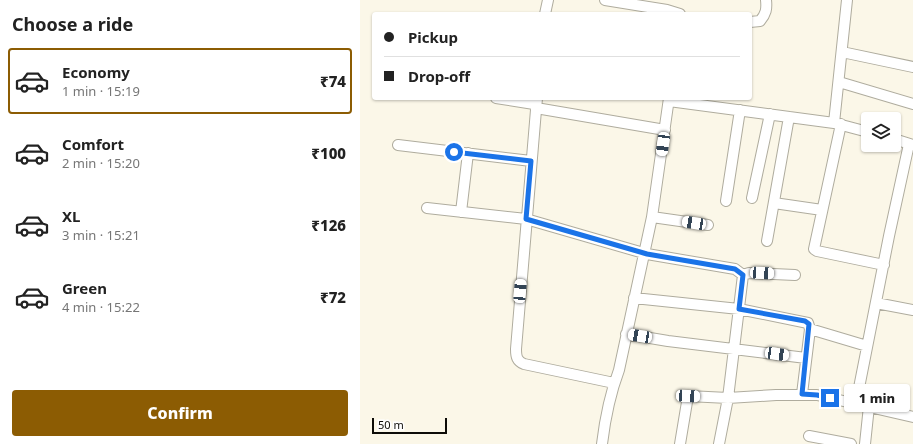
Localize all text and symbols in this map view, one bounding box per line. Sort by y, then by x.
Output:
text: Choose a ride [12,12,133,36]
text: Pickup [408,27,458,47]
text: Economy [62,62,130,82]
icon: car [14,63,50,99]
text: Drop-off [408,66,470,86]
text: ₹74 [320,71,346,91]
text: 1 min · 15:19 [62,82,140,100]
map controls [861,112,901,152]
button: layers [861,112,901,152]
car [655,131,671,157]
text: Comfort [62,134,124,154]
icon: car [14,135,50,171]
text: ₹100 [311,143,346,163]
route start [445,143,463,161]
text: 2 min · 15:20 [62,154,140,172]
text: XL [62,206,80,226]
icon: car [14,207,50,243]
text: ₹126 [311,215,346,235]
car [681,215,707,231]
text: 3 min · 15:21 [62,226,140,244]
car [750,266,774,280]
text: Green [62,278,107,298]
icon: car [14,279,50,315]
car [513,279,527,303]
text: ₹72 [320,287,346,307]
text: 4 min · 15:22 [62,298,140,316]
car [627,328,653,344]
car [764,346,790,362]
callout: 1 min [844,384,910,412]
car [676,389,700,403]
route end [821,389,839,407]
text: 1 min [859,389,895,407]
button: Confirm [12,390,348,436]
scale bar [372,416,447,435]
text: 50 m [378,417,404,432]

